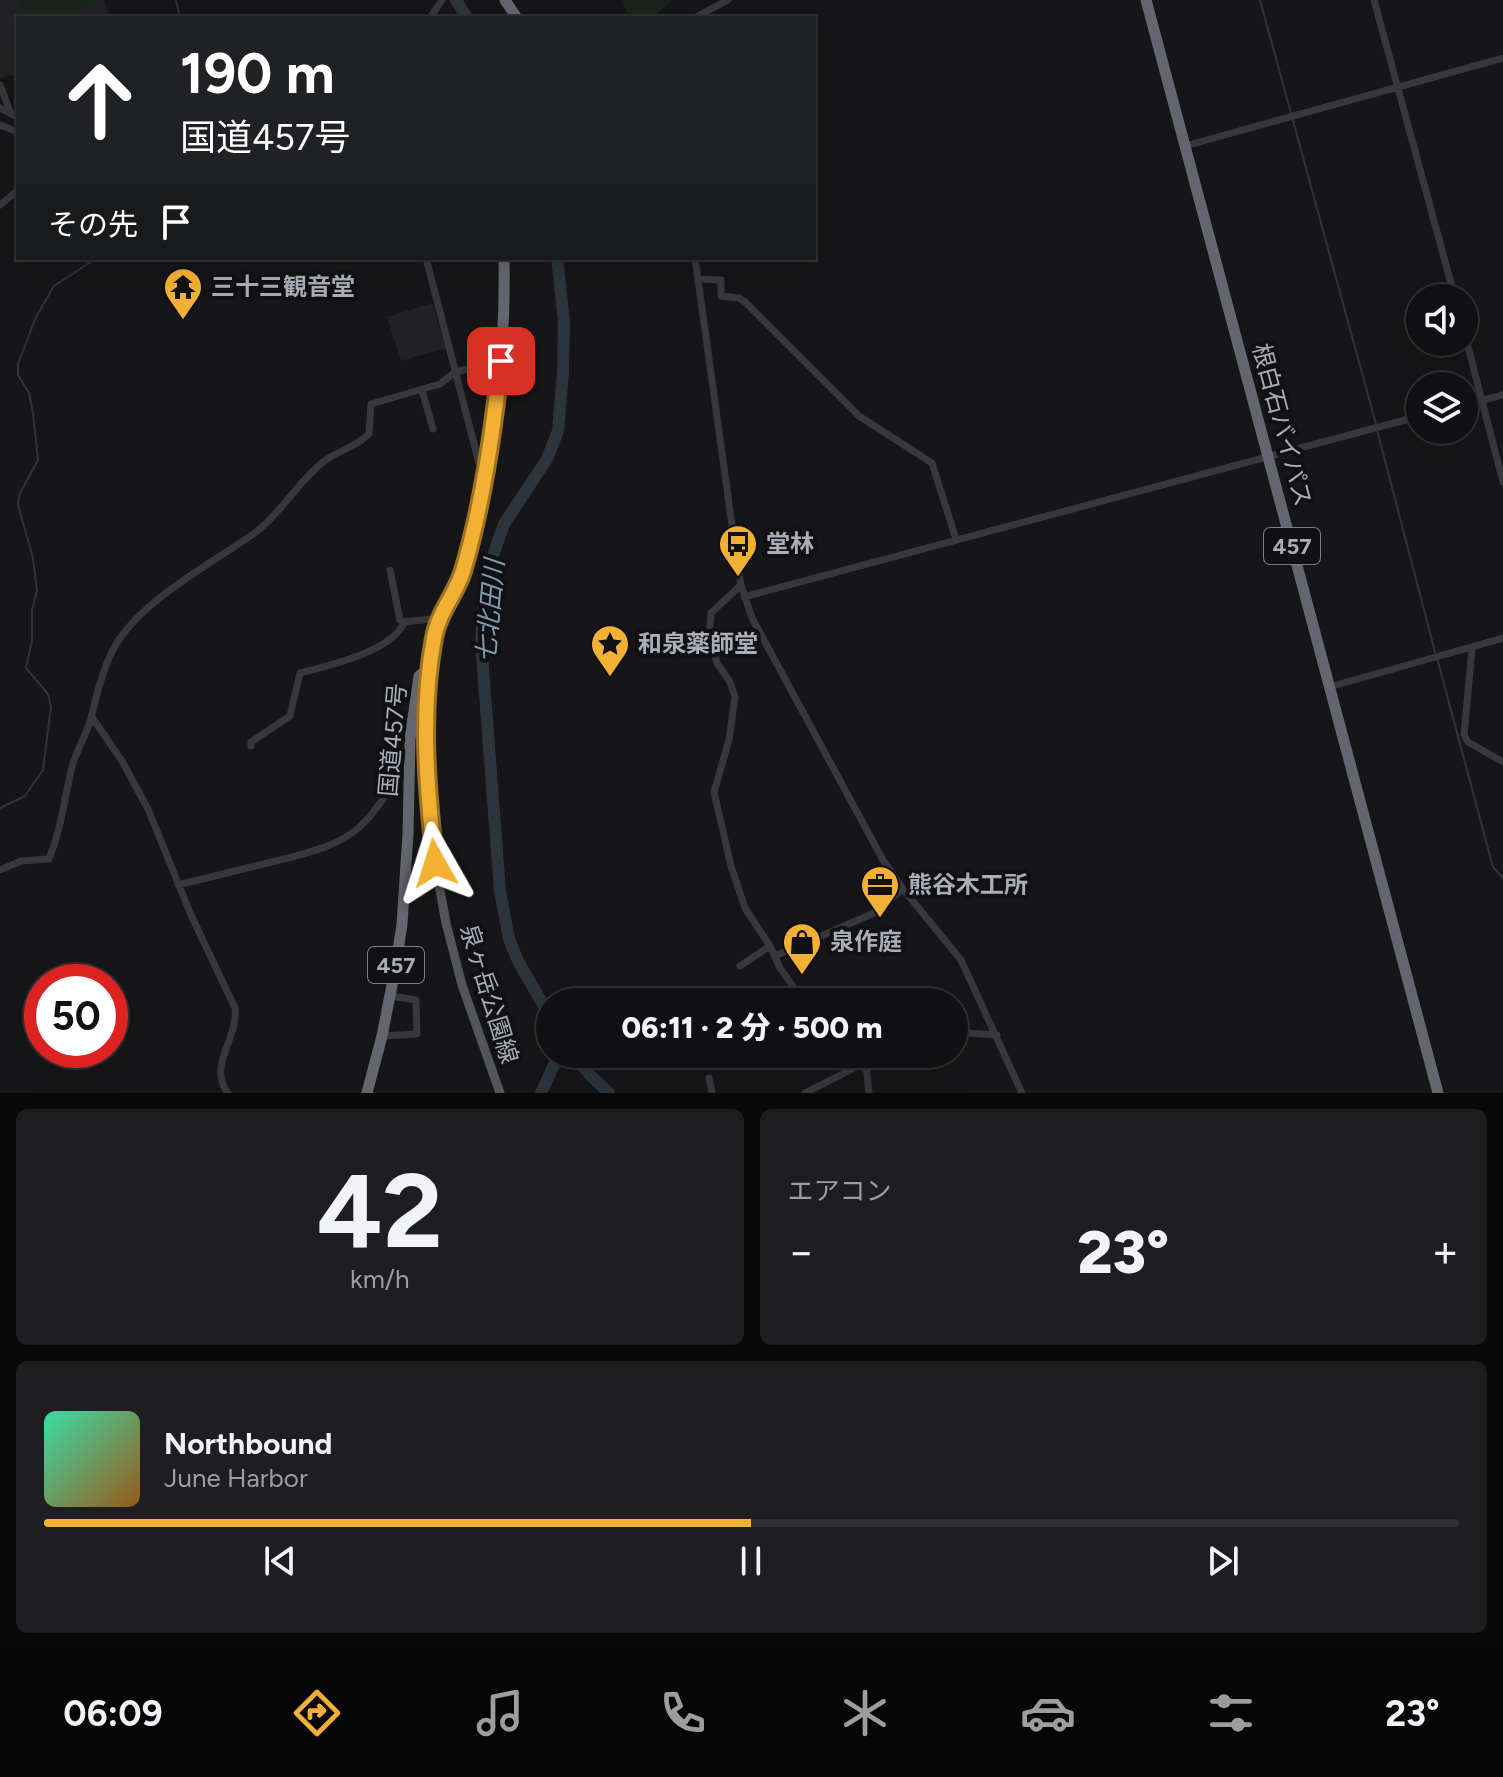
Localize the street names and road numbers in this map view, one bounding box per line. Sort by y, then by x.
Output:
street label: 根白石バイパス [1247,340,1318,510]
road number: 457 [1264,528,1320,564]
street label: 国道457号 [373,682,412,798]
street label: 泉ヶ岳公園線 [455,921,524,1067]
road number: 457 [368,947,424,983]

